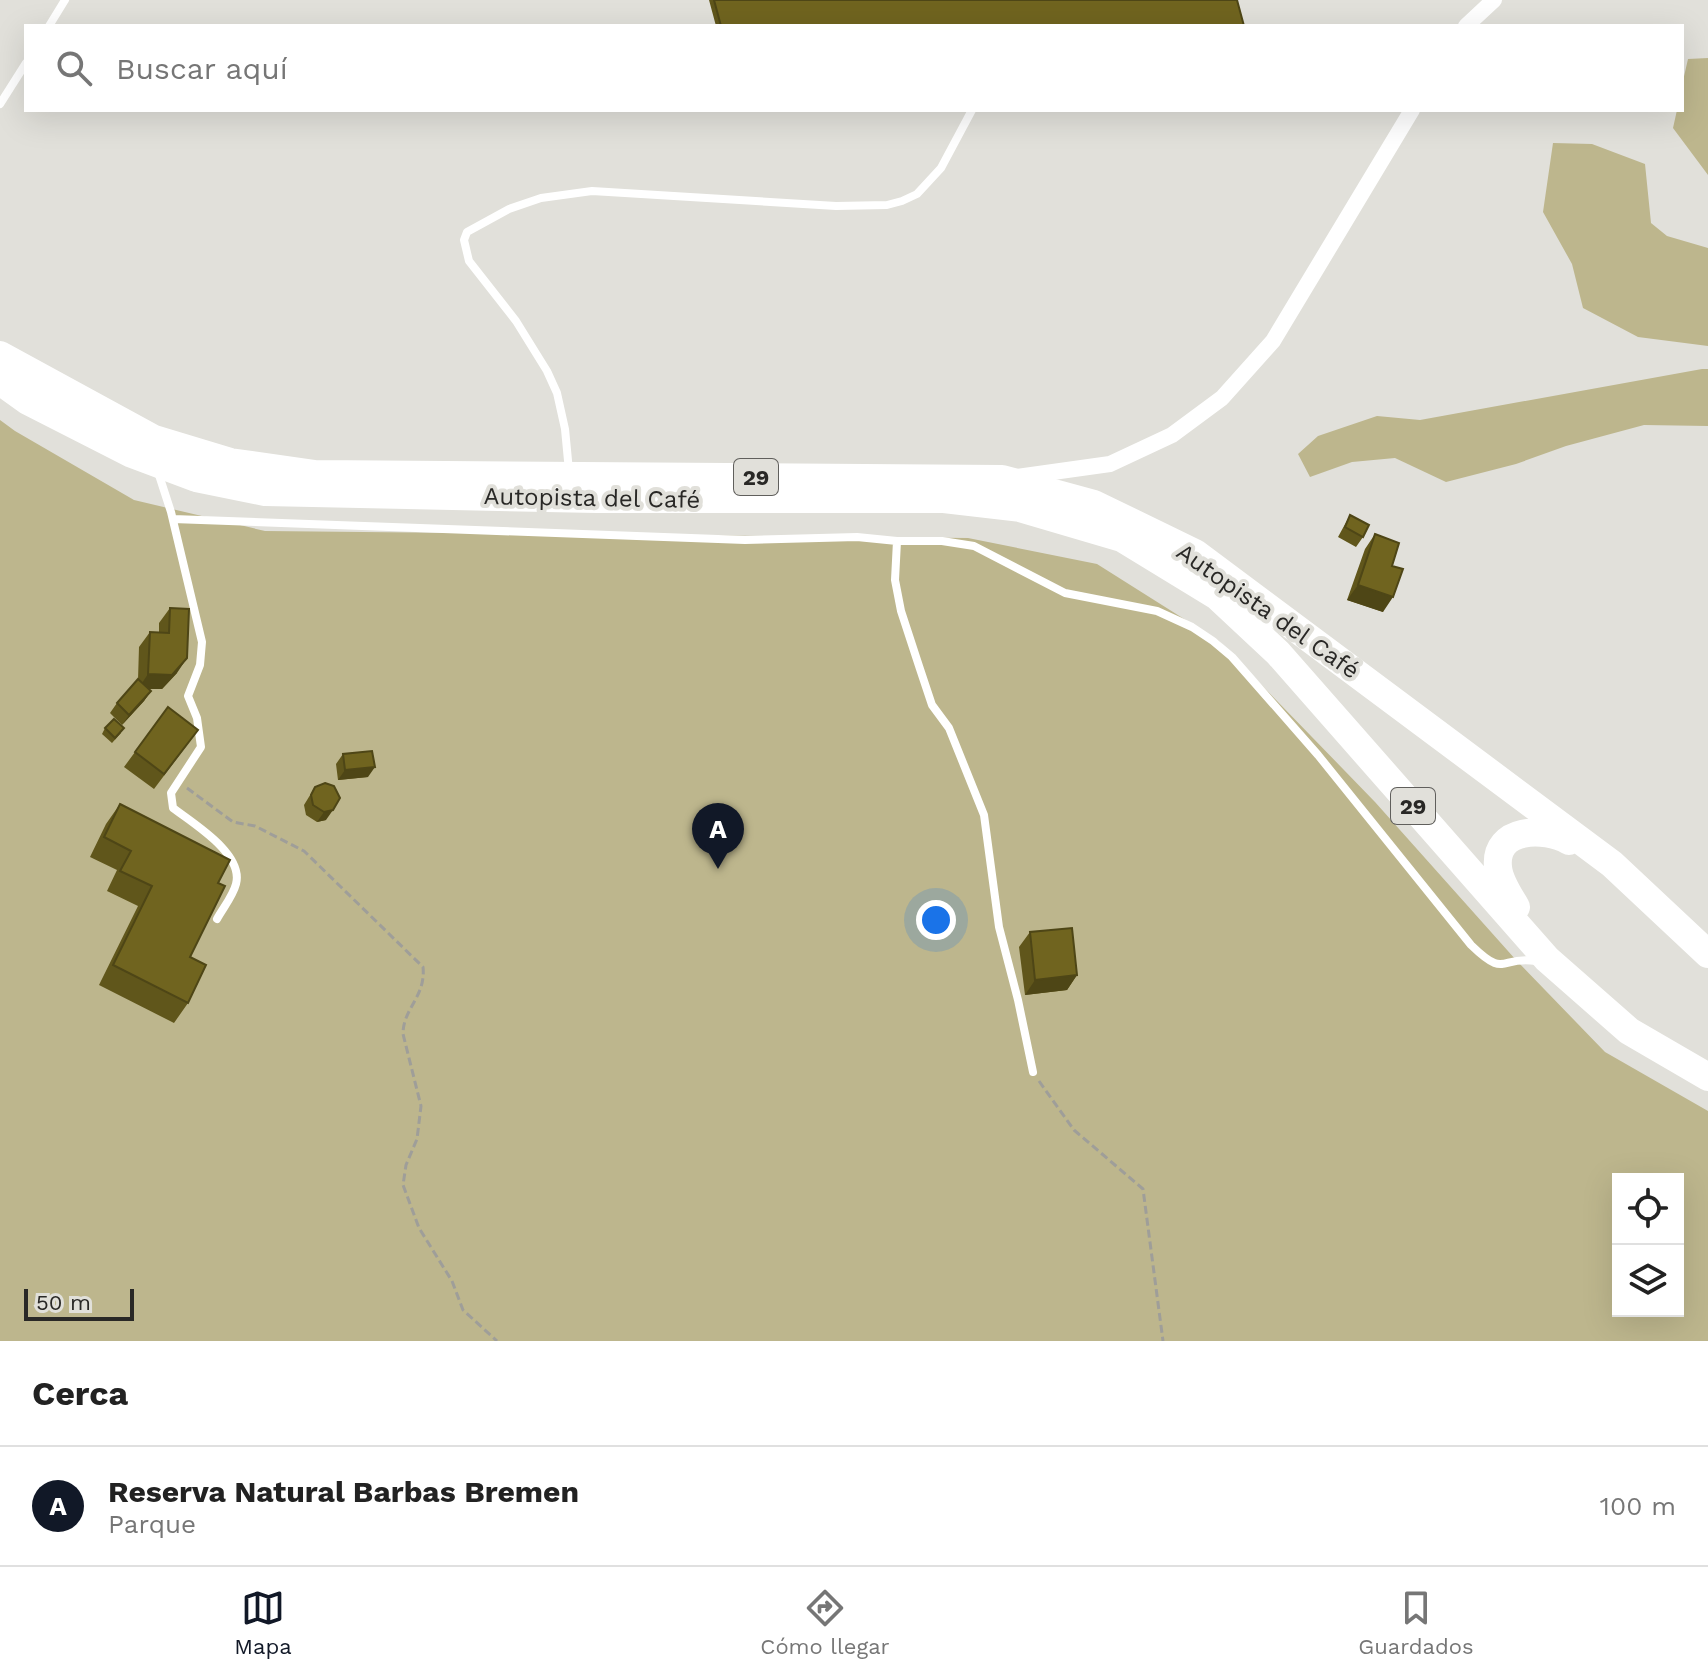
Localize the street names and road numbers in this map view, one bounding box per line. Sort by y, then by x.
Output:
road number: 29 [734,459,778,495]
street label: Autopista del Café [483,482,701,514]
street label: Autopista del Café [1171,537,1365,685]
road number: 29 [1391,788,1435,824]

